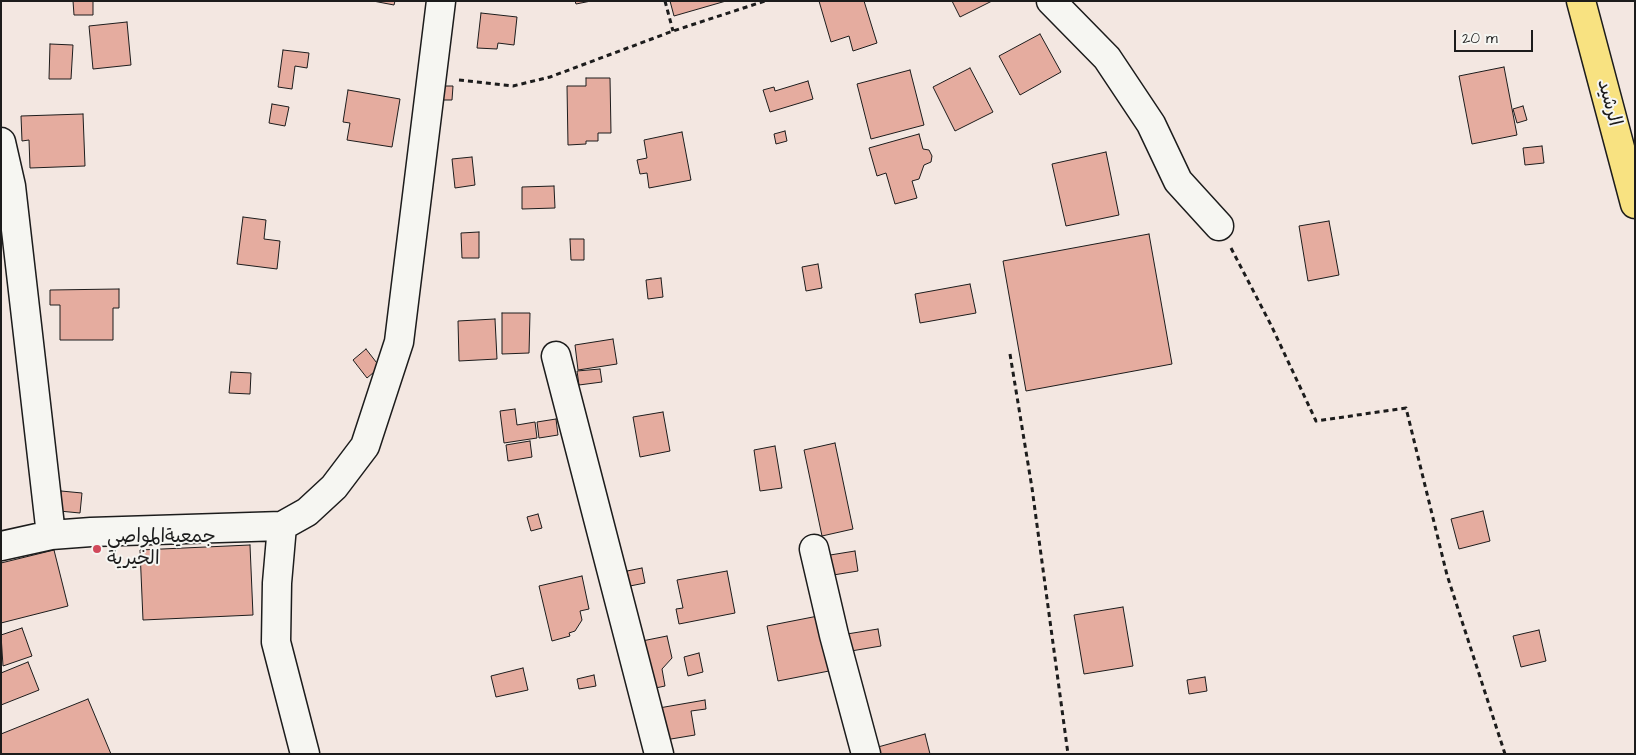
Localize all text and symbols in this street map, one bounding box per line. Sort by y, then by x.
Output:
scale bar [1456,20,1535,52]
text: 20 m [1462,28,1498,49]
street label: الرشيد [1591,77,1625,129]
place label: جمعيةالمواصي الخيرية [107,527,216,571]
marker: جمعيةالمواصي الخيرية [91,543,103,555]

